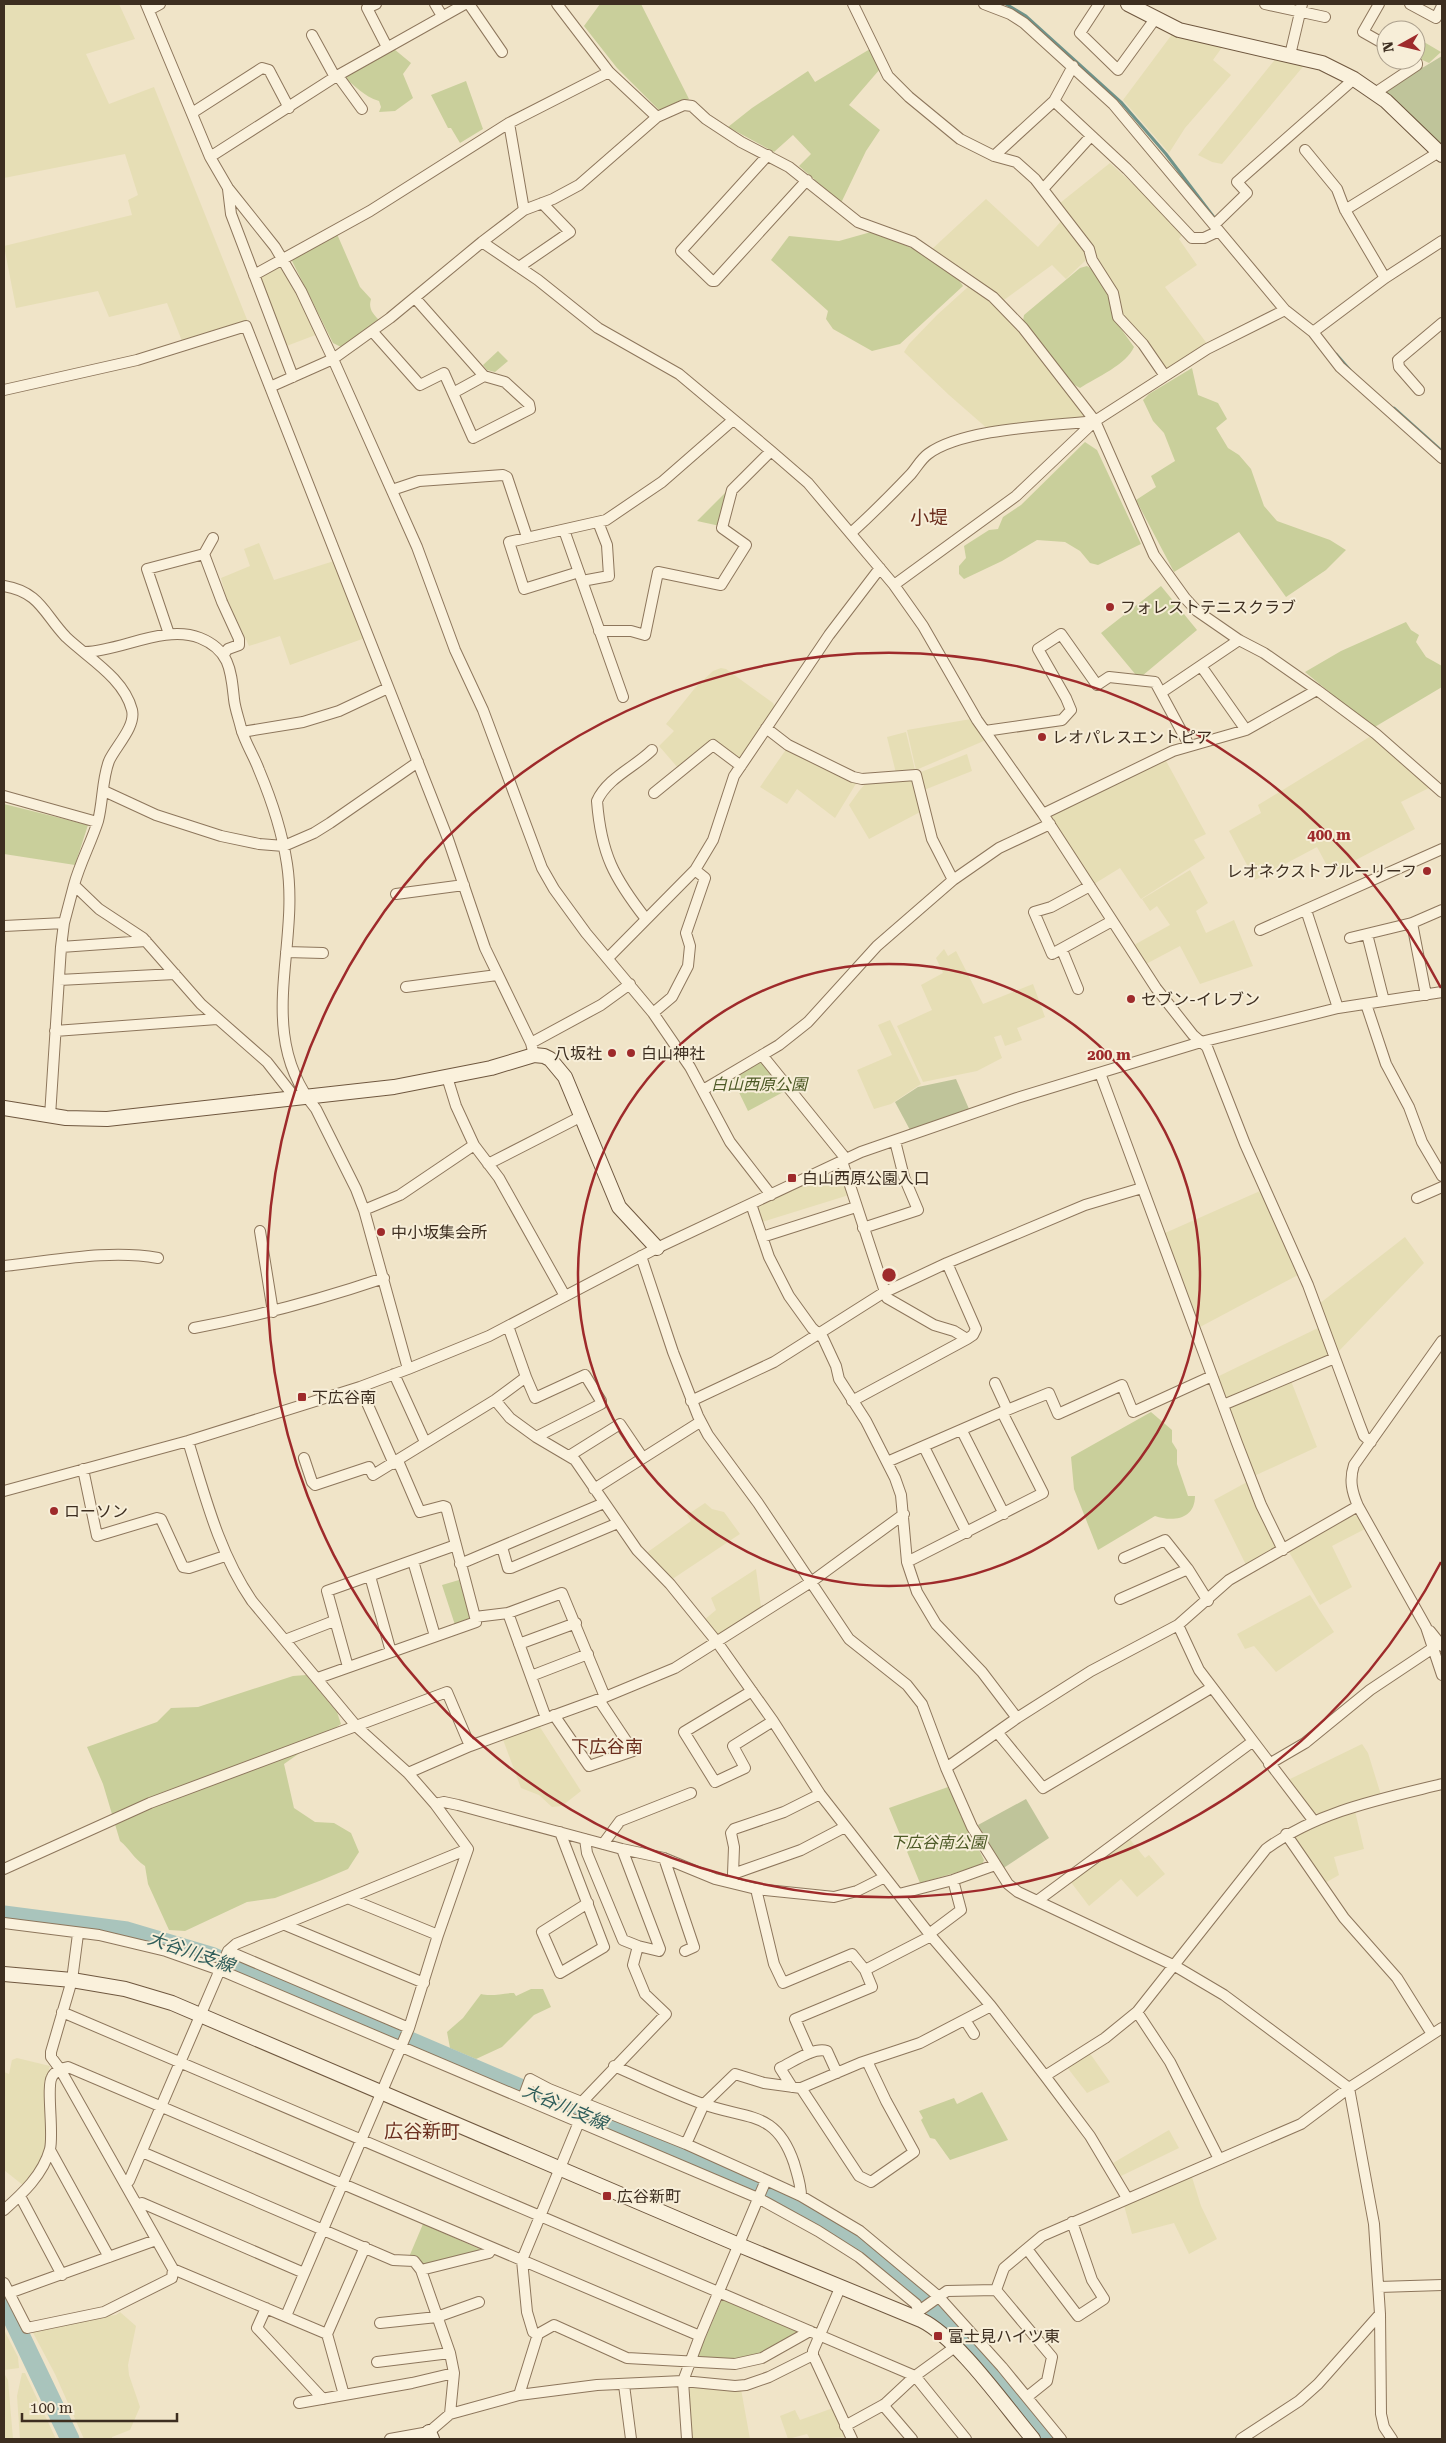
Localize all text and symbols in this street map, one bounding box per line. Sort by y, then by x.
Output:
north arrow [1376,20,1426,70]
text: N [1379,40,1397,53]
district label: 小堤 [910,506,948,529]
place label: フォレストテニスクラブ [1120,598,1296,617]
marker: フォレストテニスクラブ [1104,601,1116,613]
place label: レオパレスエントピア [1052,728,1212,747]
marker: レオパレスエントピア [1036,731,1048,743]
text: 400 m [1307,826,1351,844]
place label: レオネクストブルーリーフ [1226,862,1417,881]
marker: レオネクストブルーリーフ [1421,865,1433,877]
place label: セブン-イレブン [1141,990,1260,1009]
marker: セブン-イレブン [1125,993,1137,1005]
place label: 八坂社 [554,1044,602,1063]
place label: 白山神社 [641,1044,705,1063]
text: 200 m [1087,1046,1131,1064]
marker: 八坂社 [606,1047,618,1059]
marker: 白山神社 [625,1047,637,1059]
park label: 白山西原公園 [711,1075,809,1094]
place label: 白山西原公園入口 [802,1169,930,1188]
marker: 白山西原公園入口 [786,1172,798,1184]
place label: 中小坂集会所 [391,1223,487,1242]
marker: 中小坂集会所 [375,1226,387,1238]
centre of rings [880,1266,898,1284]
place label: 下広谷南 [312,1388,376,1407]
marker: 下広谷南 [296,1391,308,1403]
place label: ローソン [64,1502,128,1521]
marker: ローソン [48,1505,60,1517]
district label: 下広谷南 [571,1736,643,1757]
park label: 下広谷南公園 [890,1833,988,1852]
water label: 大谷川支線 [145,1927,239,1977]
water label: 大谷川支線 [520,2079,613,2135]
district label: 広谷新町 [384,2120,460,2143]
place label: 広谷新町 [617,2187,681,2206]
marker: 広谷新町 [601,2190,613,2202]
place label: 富士見ハイツ東 [948,2327,1060,2346]
marker: 富士見ハイツ東 [932,2330,944,2342]
scale bar [22,2390,178,2422]
text: 100 m [30,2399,73,2417]

